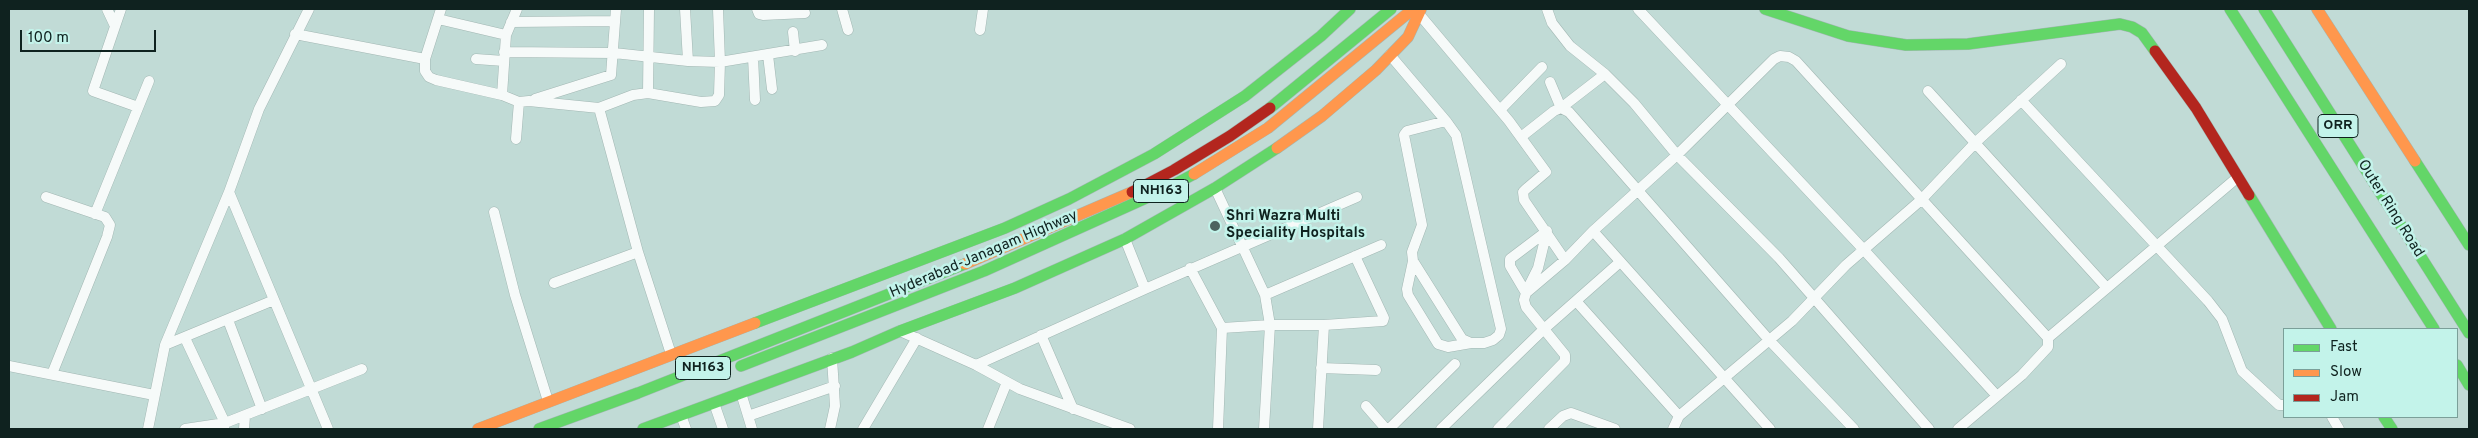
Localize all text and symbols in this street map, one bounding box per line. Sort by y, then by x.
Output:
scale bar [22,20,159,52]
text: 100 m [28,29,69,48]
road number: ORR [2318,114,2358,138]
street label: Outer Ring Road [2353,157,2427,261]
road number: NH163 [1134,180,1188,202]
street label: Hyderabad-Janagam Highway [887,207,1081,303]
place label: Shri Wazra Multi Speciality Hospitals [1226,208,1365,243]
marker: Shri Wazra Multi Speciality Hospitals [1208,219,1222,233]
legend [2283,328,2458,418]
text: Fast [2330,338,2358,357]
road number: NH163 [676,356,730,379]
text: Slow [2330,363,2362,382]
text: Jam [2330,388,2359,407]

